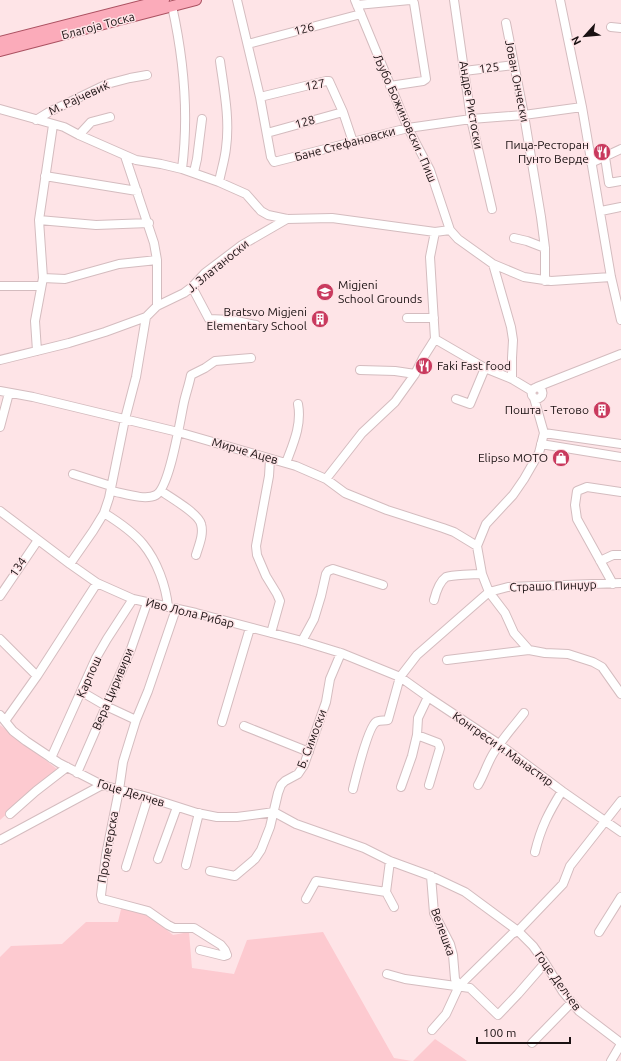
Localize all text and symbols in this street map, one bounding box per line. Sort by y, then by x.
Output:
street label: Благоја Тоска [60,9,136,42]
north arrow [565,16,605,56]
street label: 126 [292,20,316,37]
text: N [569,34,583,47]
street label: Јован Ончески [503,39,532,123]
street label: Љубо Божиновски - Пиш [371,52,440,184]
street label: Андре Ристоски [457,60,486,150]
street label: 125 [478,60,500,75]
street label: 127 [304,76,326,93]
street label: М. Рајчевиќ [46,78,111,117]
street label: 128 [293,112,317,131]
street label: Бане Стефановски [293,124,397,163]
place label: Пица-Ресторан Пунто Верде [505,138,589,165]
restaurant icon: Пица-Ресторан Пунто Верде [592,142,612,162]
street label: Ј. Златаноски [184,237,251,294]
place label: Migjeni School Grounds [338,278,422,305]
school or university icon: Migjeni School Grounds [315,282,335,302]
place label: Bratsvo Migjeni Elementary School [207,305,307,332]
building icon: Bratsvo Migjeni Elementary School [310,309,330,329]
restaurant icon: Faki Fast food [414,356,434,376]
place label: Faki Fast food [437,359,511,372]
building icon: Пошта - Тетово [592,400,612,420]
place label: Пошта - Тетово [505,403,589,416]
street label: Мирче Ацев [211,435,280,466]
shop icon: Elipso MOTO [551,448,571,468]
place label: Elipso MOTO [478,451,548,464]
street label: 134 [7,554,29,579]
street label: Страшо Пинџур [509,577,597,594]
street label: Иво Лола Рибар [145,595,236,630]
street label: Вера Циривири [89,646,136,732]
street label: Карпош [74,654,103,700]
street label: Б. Симоски [294,708,329,770]
street label: Конгреси и Манастир [450,709,556,788]
street label: Гоце Делчев [96,776,166,809]
street label: Пролетерска [95,810,120,884]
street label: Велешка [429,906,458,958]
street label: Гоце Делчев [533,949,584,1013]
scale bar [477,1019,570,1045]
text: 100 m [483,1026,516,1039]

